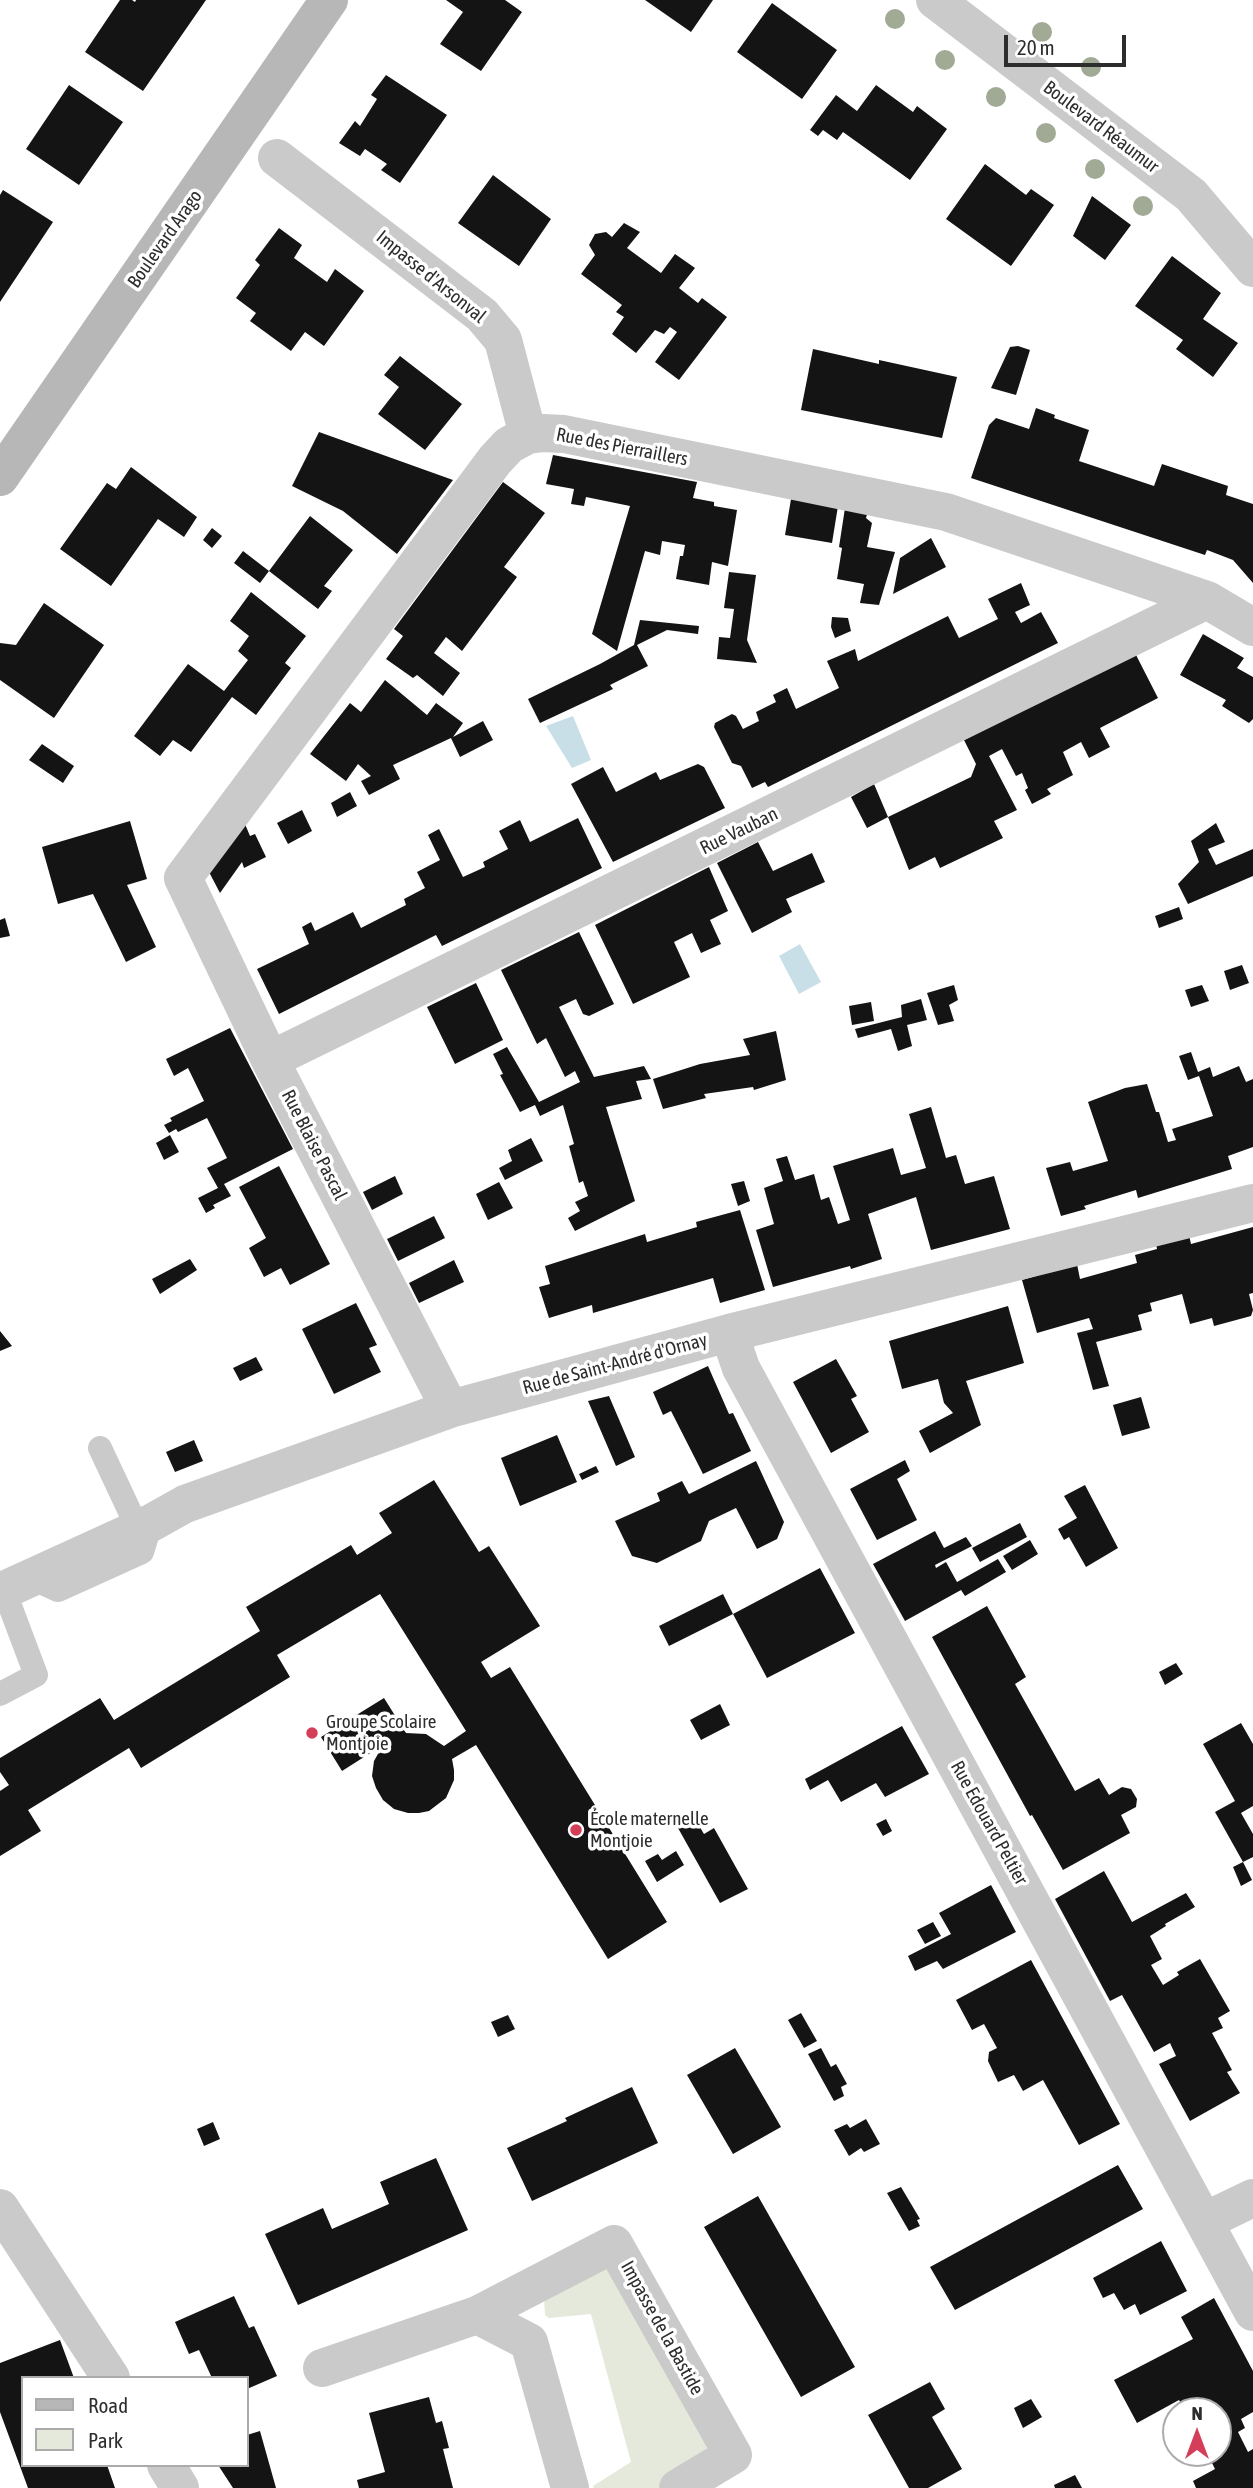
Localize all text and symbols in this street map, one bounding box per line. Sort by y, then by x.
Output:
scale bar [1008,21,1130,65]
text: 20 m [1017,35,1055,59]
street label: Boulevard Réaumur [1039,76,1163,178]
street label: Boulevard Arago [123,186,207,292]
street label: Impasse d'Arsonval [372,226,490,328]
street label: Rue des Pierraillers [554,423,690,471]
street label: Rue Vauban [696,802,782,860]
street label: Rue Blaise Pascal [276,1086,352,1204]
street label: Rue de Saint-André d'Ornay [520,1328,710,1400]
place label: Groupe Scolaire Montjoie [326,1711,436,1755]
marker: Groupe Scolaire Montjoie [304,1725,320,1741]
street label: Rue Edouard Peltier [946,1757,1032,1889]
place label: École maternelle Montjoie [590,1808,709,1852]
marker: École maternelle Montjoie [568,1822,584,1838]
street label: Impasse de la Bastide [616,2257,708,2399]
legend [21,2376,248,2467]
text: Road [88,2393,128,2417]
north arrow [1162,2397,1232,2467]
text: N [1191,2402,1203,2424]
text: Park [88,2428,123,2452]

